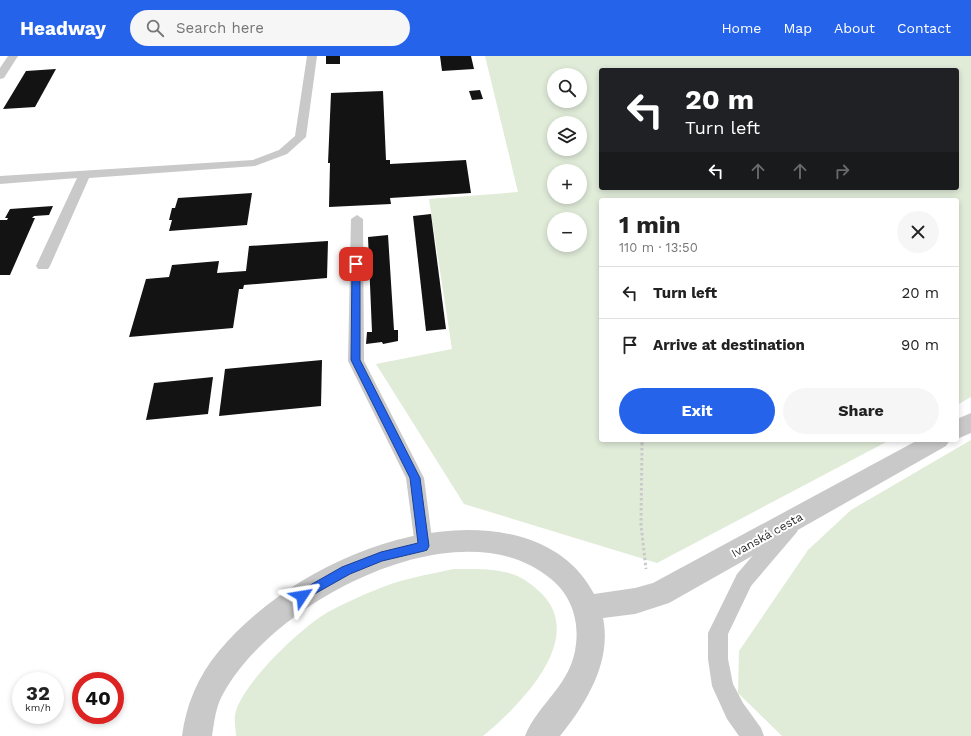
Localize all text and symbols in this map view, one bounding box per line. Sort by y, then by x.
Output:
search box [130,10,410,46]
text: Headway [20,17,106,40]
icon: search [144,17,166,39]
text: Search here [176,19,264,37]
text: Home [721,20,761,36]
text: Map [783,20,812,36]
text: About [834,20,875,36]
text: Contact [897,20,951,36]
map controls [547,68,587,252]
button: search [547,68,587,108]
text: 20 m [685,83,754,116]
icon: left [619,84,671,136]
button: layers [547,116,587,156]
text: Turn left [685,117,760,138]
icon: left [705,160,727,182]
icon: ahead [747,160,769,182]
icon: ahead [789,160,811,182]
icon: right [831,160,853,182]
button: + [547,164,587,204]
text: 1 min [619,211,681,239]
button: close [897,211,939,253]
button: − [547,212,587,252]
text: 110 m · 13:50 [619,240,698,255]
pin [339,247,373,281]
icon: arrive [345,253,367,275]
icon: left [619,282,641,304]
text: Turn left [653,284,717,302]
text: 20 m [902,284,939,302]
icon: arrive [619,334,641,356]
text: Arrive at destination [653,336,805,354]
text: 90 m [901,336,939,354]
button: Exit [619,388,775,434]
button: Share [783,388,939,434]
street label: Ivanská cesta [729,510,805,560]
position arrow [281,575,323,617]
speed limit sign: 40 [72,672,124,724]
text: 32 [26,681,50,705]
text: km/h [25,702,51,713]

